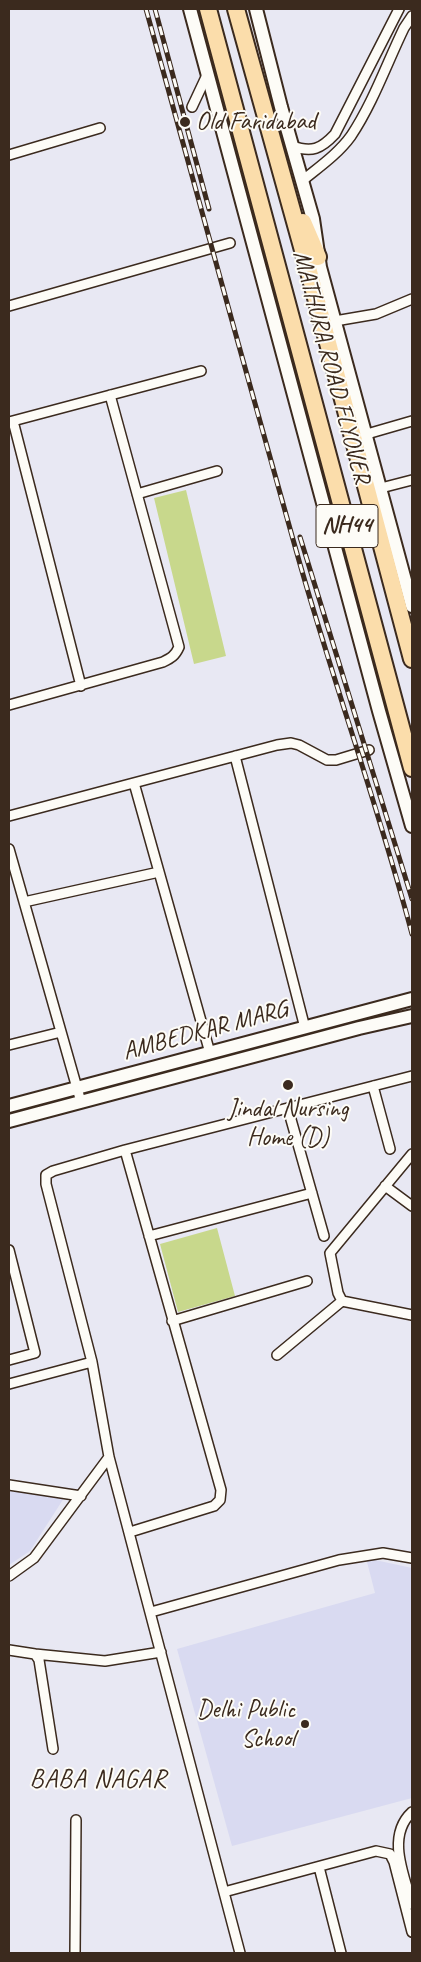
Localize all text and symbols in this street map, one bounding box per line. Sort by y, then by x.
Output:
place label: Old Faridabad [196,107,316,137]
marker: Old Faridabad [178,115,192,129]
street label: MATHURA ROAD FLYOVER [285,247,377,487]
road number: NH44 [316,504,378,548]
street label: AMBEDKAR MARG [119,995,291,1067]
marker: Jindal Nursing Home (D) [281,1078,295,1092]
place label: Jindal Nursing Home (D) [228,1094,348,1153]
place label: Delhi Public School [197,1695,295,1754]
marker: Delhi Public School [299,1718,311,1730]
district label: BABA NAGAR [29,1764,167,1796]

